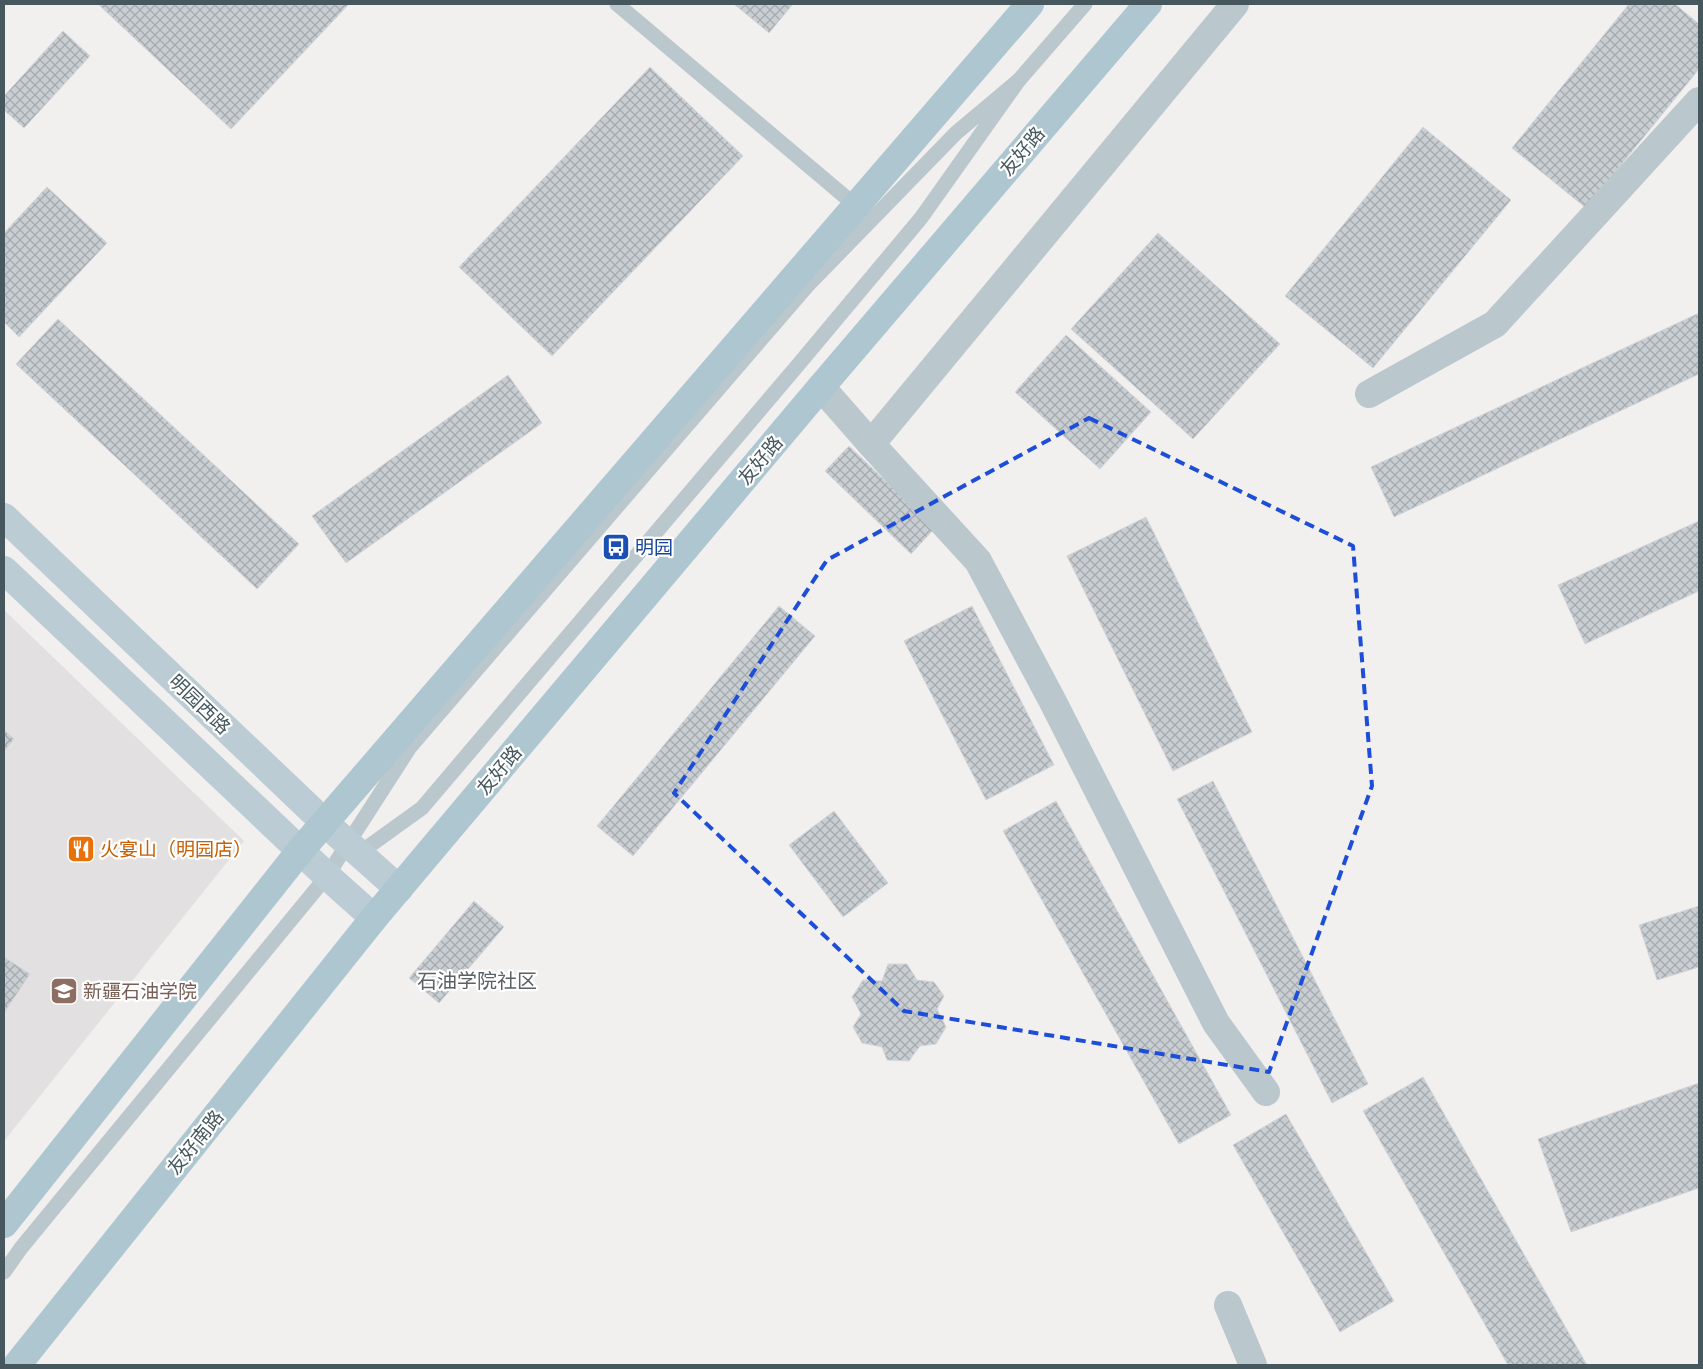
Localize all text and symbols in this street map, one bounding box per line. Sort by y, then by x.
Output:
street label: 友好路 [994,121,1050,181]
street label: 友好路 [732,430,788,490]
bus stop icon: 明园 [601,532,631,562]
place label: 明园 [635,535,673,559]
street label: 明园西路 [164,669,236,739]
street label: 友好路 [471,740,527,800]
restaurant icon: 火宴山（明园店） [66,834,96,864]
place label: 火宴山（明园店） [100,837,252,861]
district label: 石油学院社区 [417,968,537,993]
school or university icon: 新疆石油学院 [49,976,79,1006]
place label: 新疆石油学院 [83,979,197,1003]
street label: 友好南路 [162,1105,228,1179]

